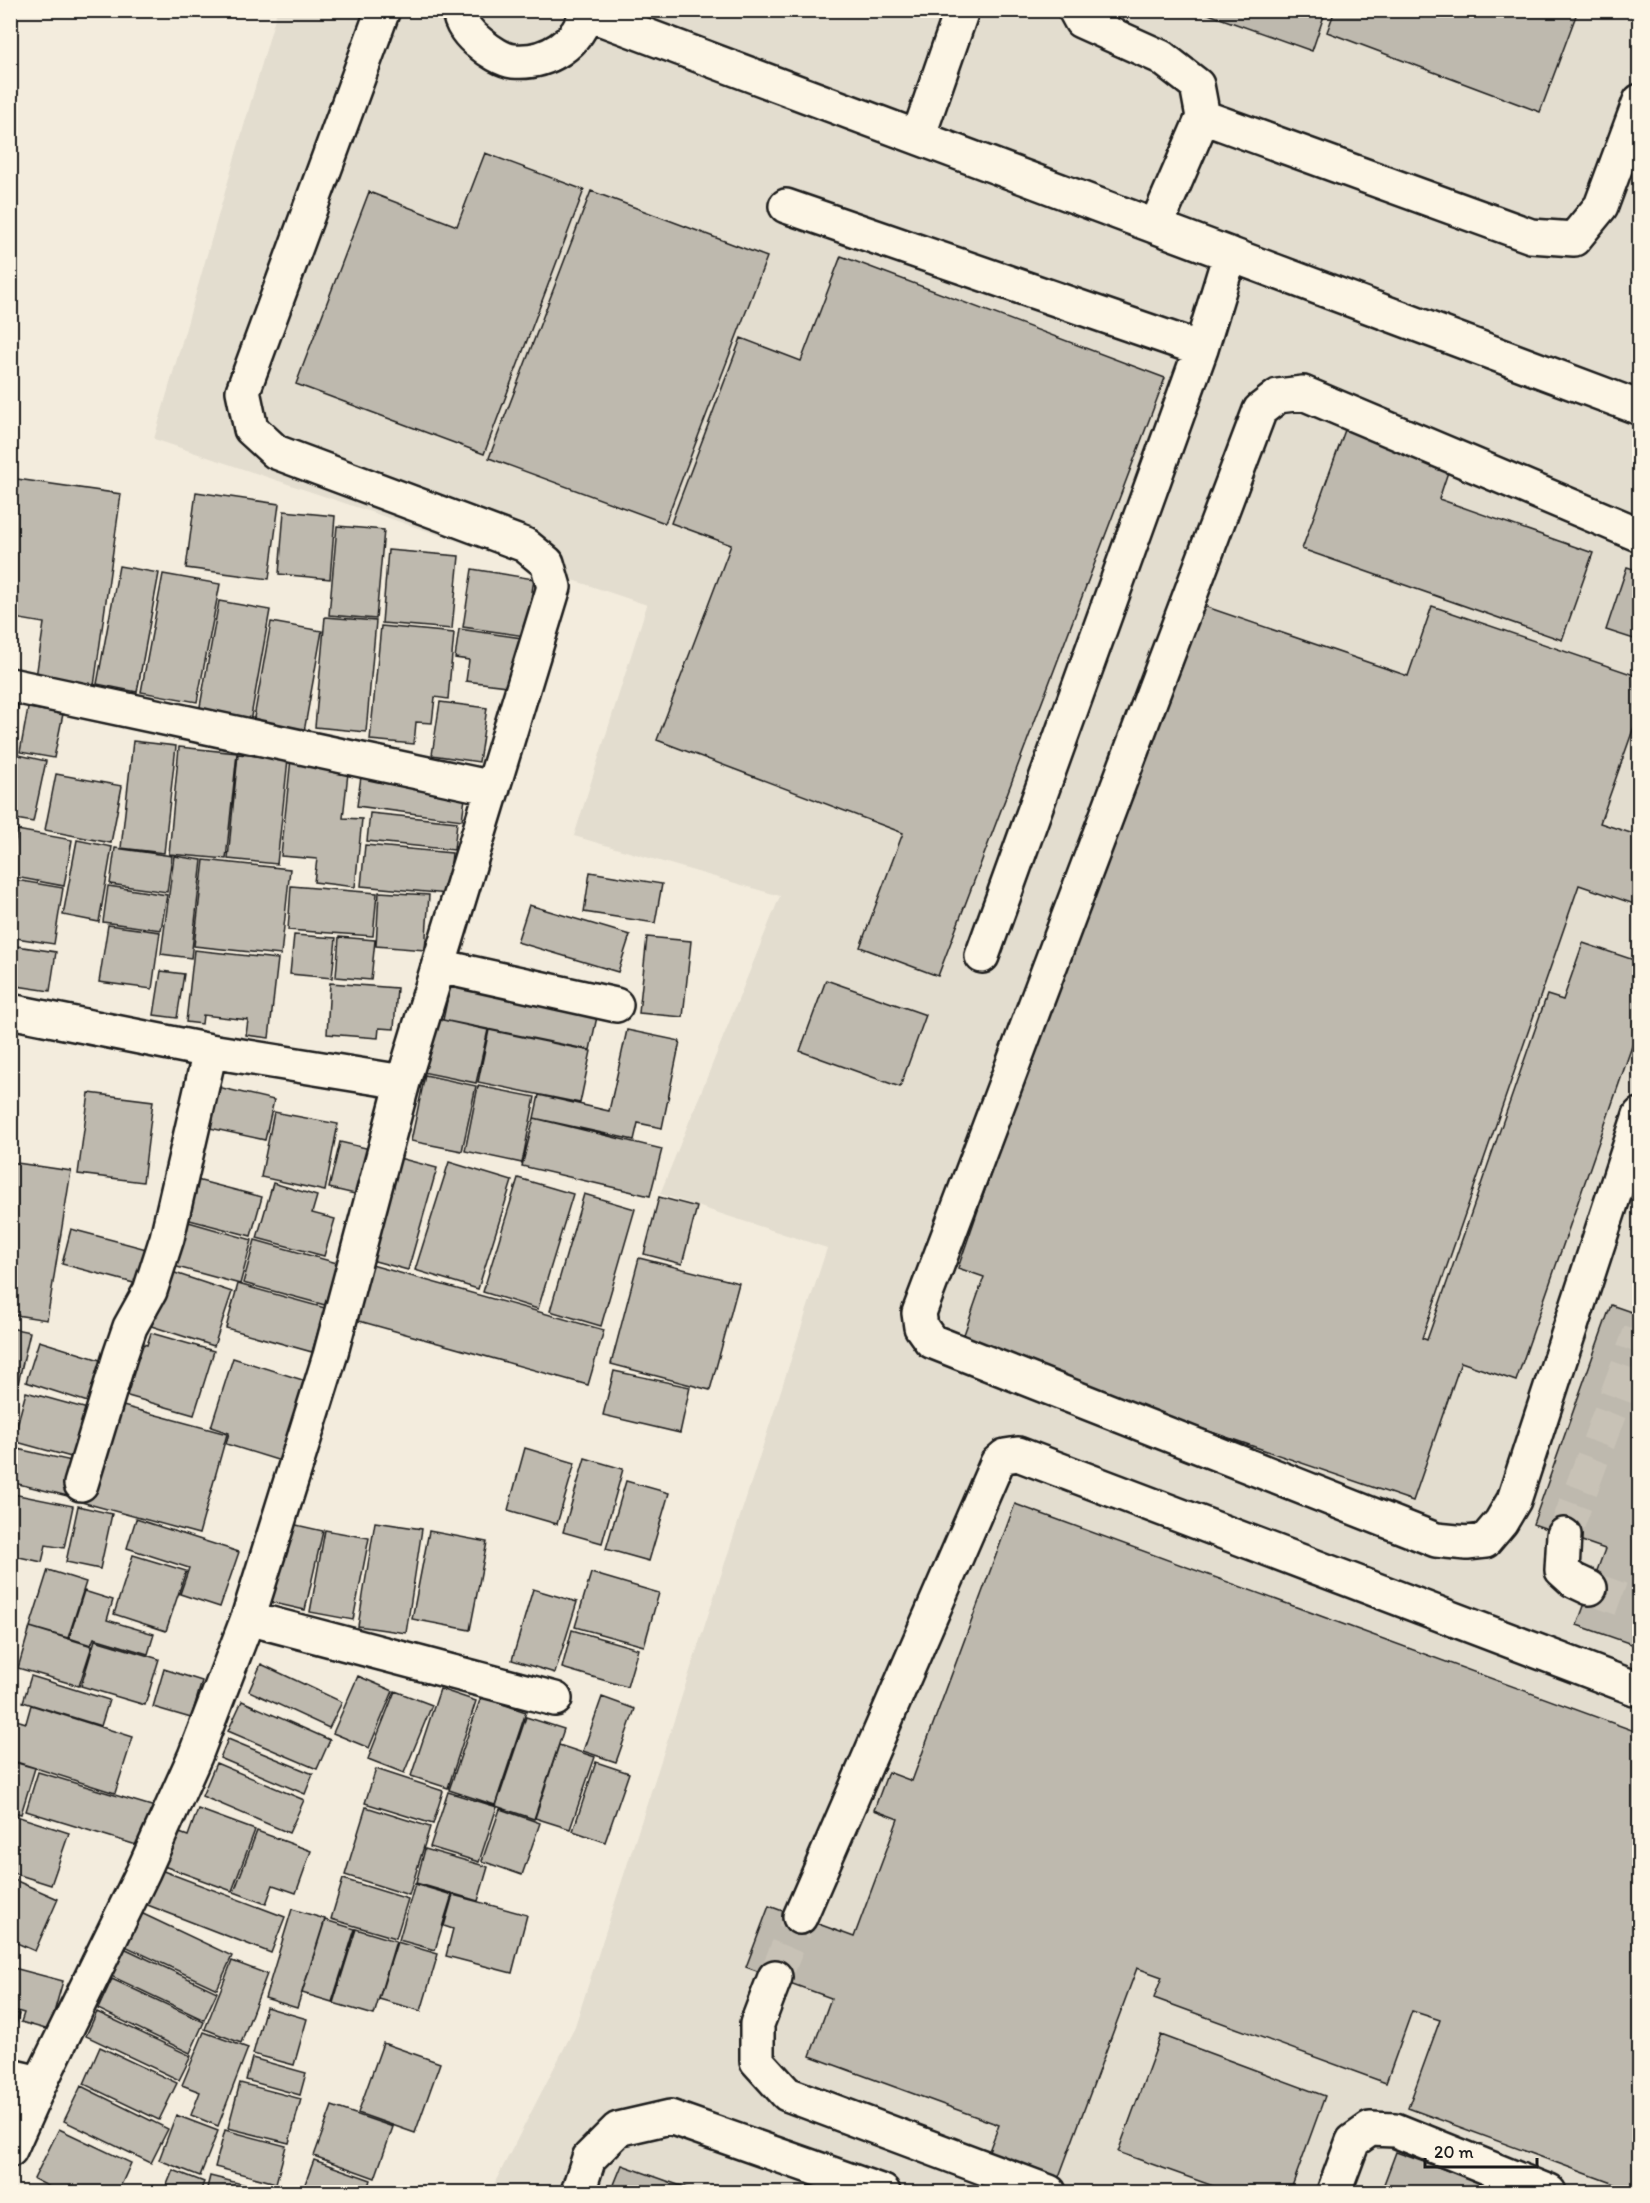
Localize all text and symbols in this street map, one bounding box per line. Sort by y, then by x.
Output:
scale bar [1425,2131,1538,2169]
text: 20 m [1434,2141,1474,2163]

